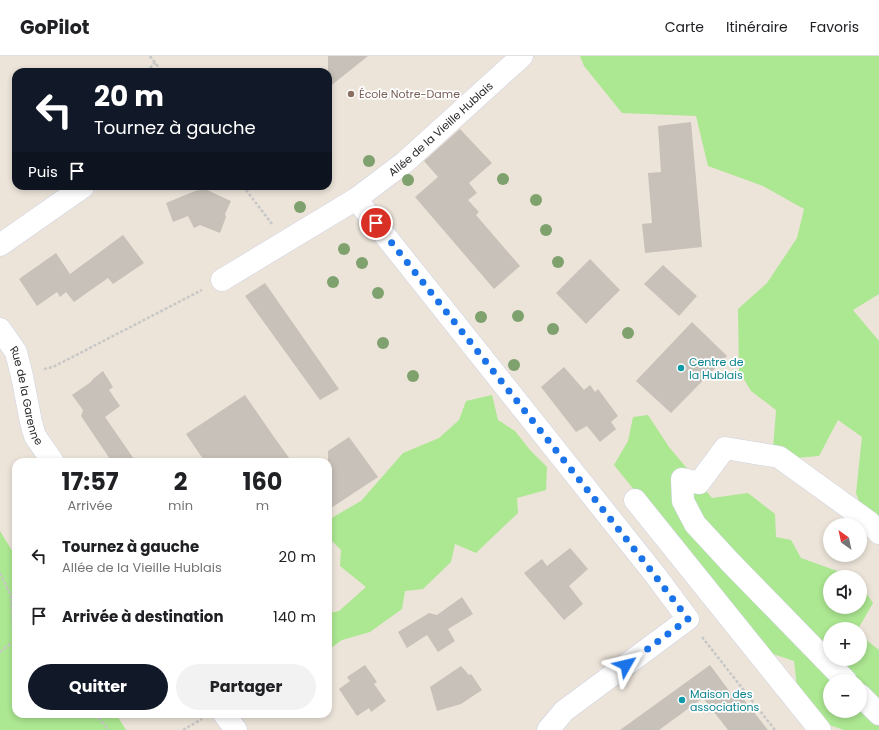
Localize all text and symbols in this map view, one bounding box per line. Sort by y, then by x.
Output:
text: GoPilot [20,14,89,41]
text: Carte [665,17,704,37]
text: Itinéraire [726,17,788,37]
text: Favoris [810,17,859,37]
text: 20 m [94,77,164,116]
street label: Allée de la Vieille Hublais [385,78,497,180]
icon: left [28,84,80,136]
place label: École Notre-Dame [359,86,460,102]
marker: École Notre-Dame [346,89,356,99]
text: Tournez à gauche [94,115,256,140]
icon: arrive [66,160,88,182]
text: Puis [28,161,58,182]
pin [359,206,393,240]
icon: arrive [365,212,387,234]
street label: Rue de la Garenne [6,343,47,449]
place label: Centre de la Hublais [689,354,744,383]
marker: Centre de la Hublais [676,363,686,373]
text: 17:57 [61,465,119,498]
text: 2 [174,465,187,498]
text: 160 [243,465,282,498]
text: Arrivée [68,496,113,515]
text: min [168,496,193,515]
text: m [256,496,269,515]
north arrow [823,518,867,562]
map controls [823,518,867,718]
text: Tournez à gauche [62,536,199,557]
icon: left [28,545,50,567]
text: 20 m [278,546,316,567]
text: Allée de la Vieille Hublais [62,558,222,577]
button: sound [823,570,867,614]
icon: arrive [28,605,50,627]
text: Arrivée à destination [62,606,224,627]
text: 140 m [273,606,316,627]
button: + [823,622,867,666]
position arrow [605,644,647,686]
button: Quitter [28,664,168,710]
button: Partager [176,664,316,710]
button: − [823,674,867,718]
place label: Maison des associations [690,686,760,715]
marker: Maison des associations [677,695,687,705]

